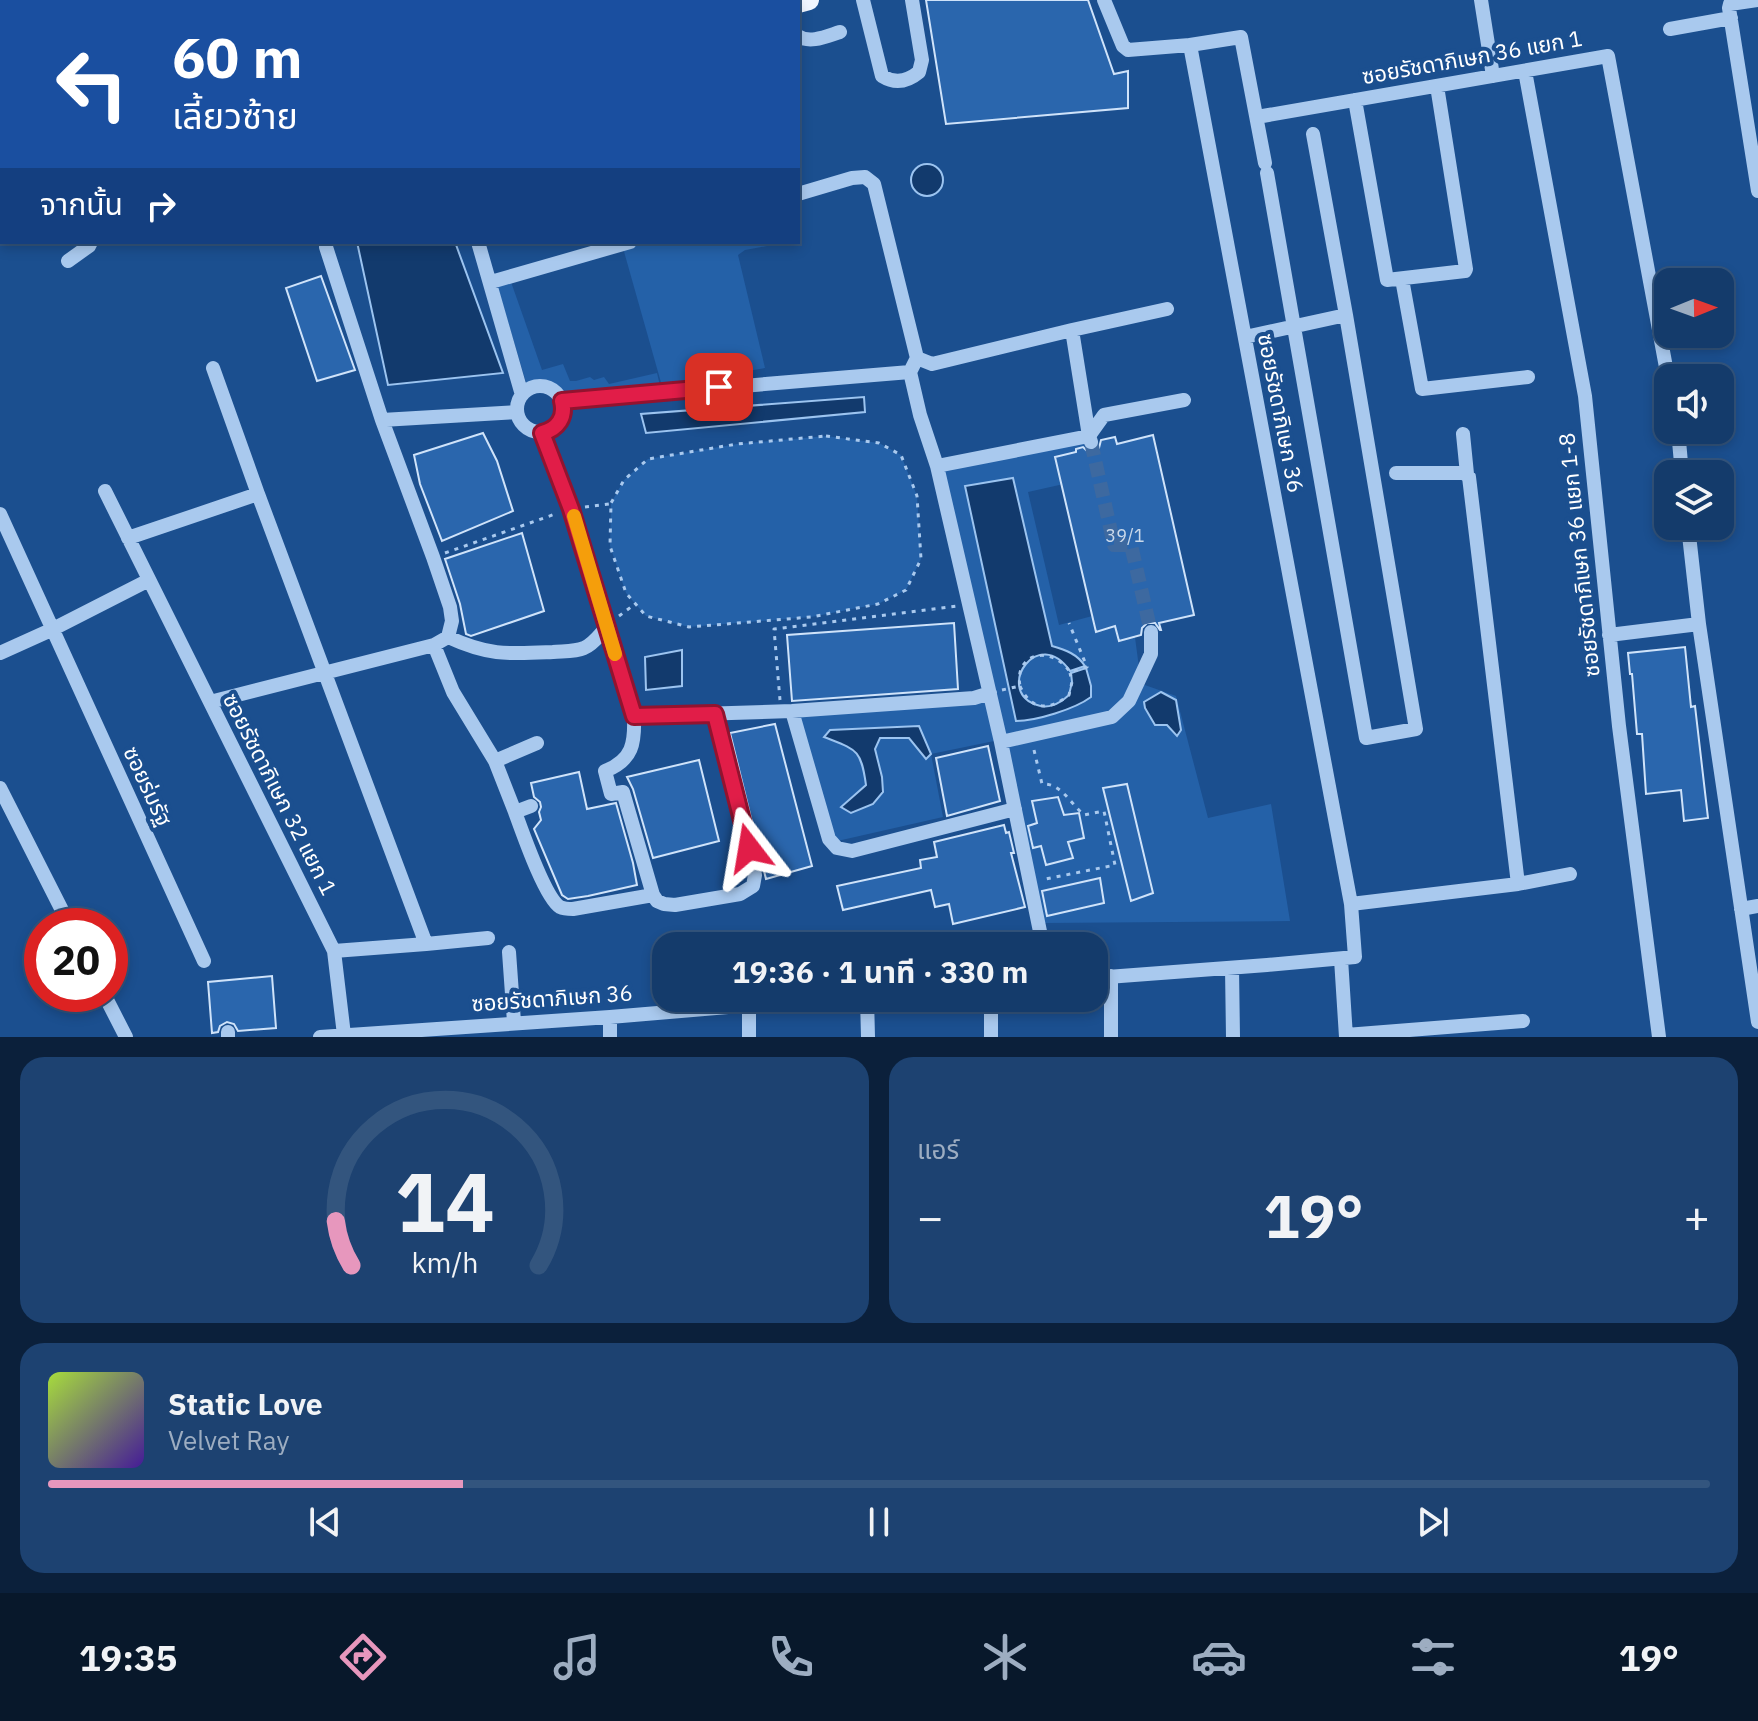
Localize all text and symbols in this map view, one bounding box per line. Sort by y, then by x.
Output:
text: 60 m [172,21,302,93]
street label: ซอยรัชดาภิเษก 36 แยก 1 [1359,23,1584,90]
icon: left [40,32,144,136]
text: เลี้ยวซ้าย [172,92,298,139]
text: จากนั้น [40,184,123,223]
icon: right [139,184,183,228]
north arrow [1654,268,1734,348]
map controls [1654,268,1734,540]
street label: ซอยรัชดาภิเษก 36 [1252,331,1311,495]
pin [685,353,753,421]
button: sound [1654,364,1734,444]
icon: arrive [697,365,741,409]
street label: ซอยรัชดาภิเษก 36 แยก 1-8 [1551,432,1606,679]
button: layers [1654,460,1734,540]
house number: 39/1 [1105,524,1145,547]
street label: ซอยรัชดาภิเษก 32 แยก 1 [217,688,344,900]
street label: ซอยร่มรัฐ [117,741,180,830]
position arrow [707,806,791,890]
speed limit sign: 20 [24,908,128,1012]
text: 19:36 · 1 นาที · 330 m [732,952,1028,991]
street label: ซอยรัชดาภิเษก 36 [470,977,634,1018]
text: แอร์ [917,1132,959,1166]
text: 14 [395,1147,494,1255]
text: 19° [1263,1176,1364,1255]
text: − [917,1188,943,1245]
text: + [1684,1188,1710,1245]
text: km/h [411,1244,478,1281]
text: Static Love [168,1384,323,1423]
text: Velvet Ray [168,1423,289,1457]
icon: previous [303,1500,347,1544]
icon: pause [857,1500,901,1544]
icon: next [1411,1500,1455,1544]
icon: directions [335,1629,391,1685]
icon: music [549,1629,605,1685]
icon: phone [763,1629,819,1685]
icon: climate [977,1629,1033,1685]
icon: car [1191,1629,1247,1685]
icon: filters [1405,1629,1461,1685]
text: 19:35 [79,1634,177,1681]
text: 19° [1619,1634,1679,1681]

